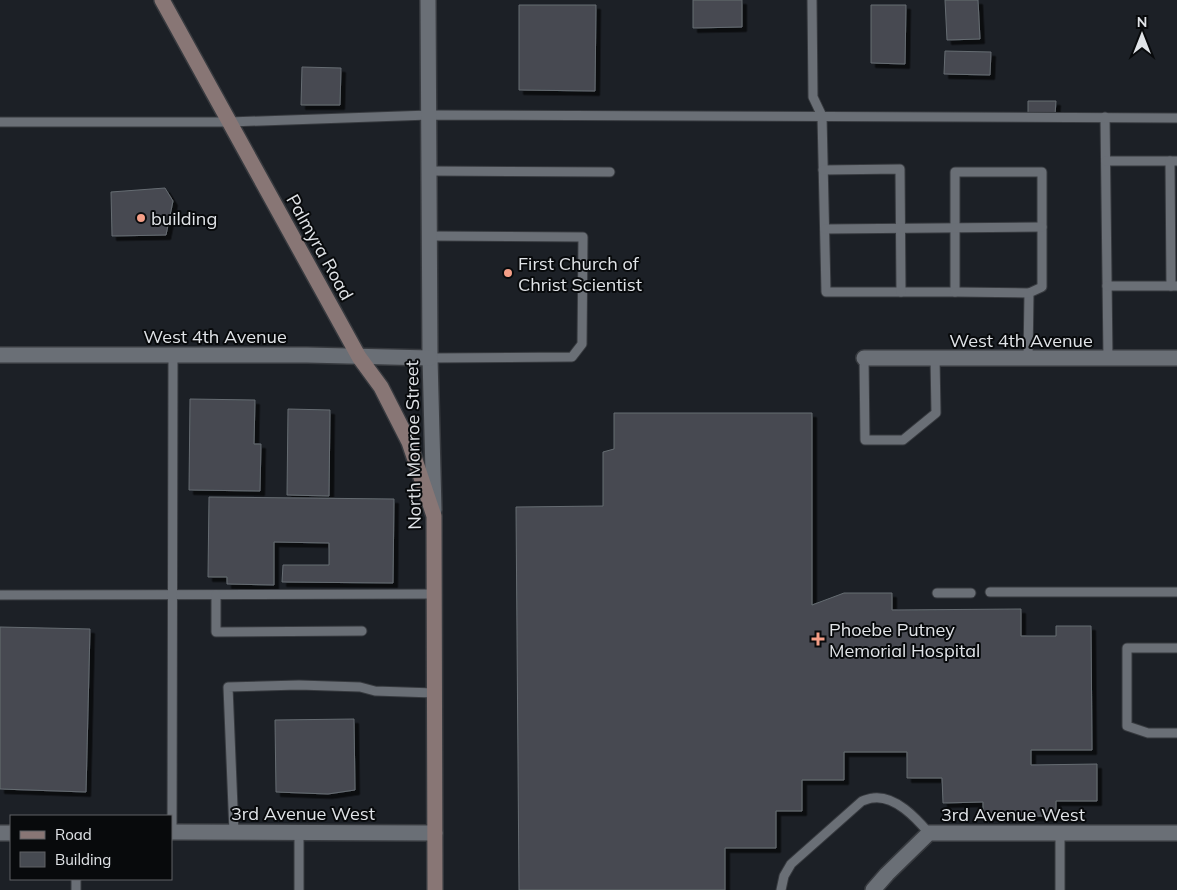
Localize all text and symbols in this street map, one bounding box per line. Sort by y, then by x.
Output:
north arrow [1117,10,1167,60]
text: N [1137,13,1147,31]
street label: Palmyra Road [281,190,359,304]
place label: building [151,207,217,230]
marker: building [135,212,147,224]
place label: First Church of Christ Scientist [518,252,642,296]
marker: First Church of Christ Scientist [502,267,514,279]
street label: West 4th Avenue [143,325,287,348]
street label: West 4th Avenue [949,329,1093,352]
street label: North Monroe Street [400,360,426,530]
place label: Phoebe Putney Memorial Hospital [829,618,980,662]
marker: Phoebe Putney Memorial Hospital [811,632,825,646]
street label: 3rd Avenue West [231,802,375,825]
street label: 3rd Avenue West [941,803,1085,826]
legend [10,815,172,880]
text: Road [55,825,92,844]
text: Building [55,850,111,869]

